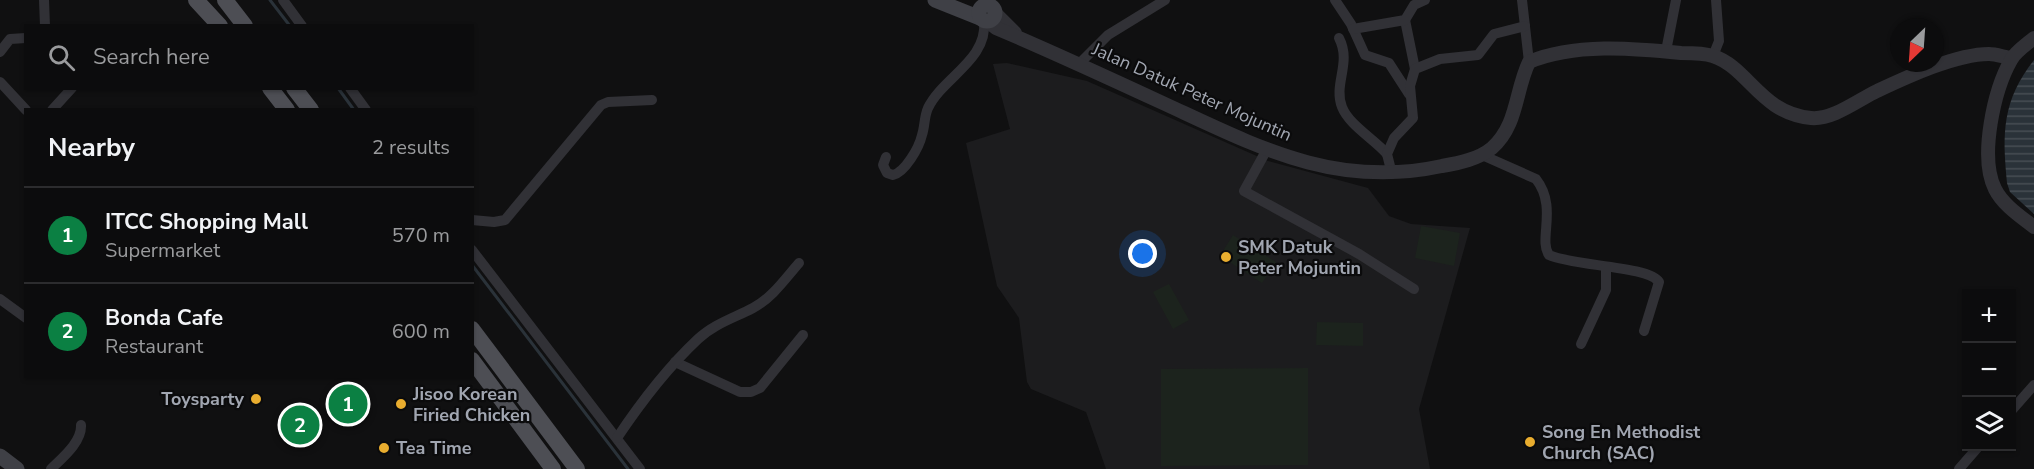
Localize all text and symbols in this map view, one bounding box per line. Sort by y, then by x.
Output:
north arrow [1890,18,1944,72]
search box [24,24,474,90]
street label: Jalan Datuk Peter Mojuntin [1087,37,1296,147]
icon: search [45,41,78,74]
text: Search here [93,42,210,72]
text: Nearby [48,130,135,165]
text: 2 results [372,134,450,161]
text: ITCC Shopping Mall [105,207,308,237]
text: 1 [62,222,74,249]
text: 570 m [392,222,450,249]
place label: SMK Datuk Peter Mojuntin [1238,235,1361,280]
text: Supermarket [105,237,220,264]
your location [1128,239,1157,268]
marker: SMK Datuk Peter Mojuntin [1219,250,1233,264]
map controls [1962,289,2016,451]
button: + [1962,289,2016,343]
text: Bonda Cafe [105,303,223,333]
text: 2 [62,318,74,345]
text: 600 m [392,318,450,345]
text: Restaurant [105,333,203,360]
button: − [1962,343,2016,397]
pin: 1 [328,382,368,426]
place label: Jisoo Korean Firied Chicken [412,382,530,427]
place label: Toysparty [161,387,245,411]
marker: Toysparty [249,392,263,406]
marker: Jisoo Korean Firied Chicken [394,397,408,411]
button: layers [1962,397,2016,451]
pin: 2 [280,402,320,448]
place label: Song En Methodist Church (SAC) [1542,420,1700,465]
marker: Song En Methodist Church (SAC) [1523,435,1537,449]
place label: Tea Time [396,436,472,460]
marker: Tea Time [377,441,391,455]

